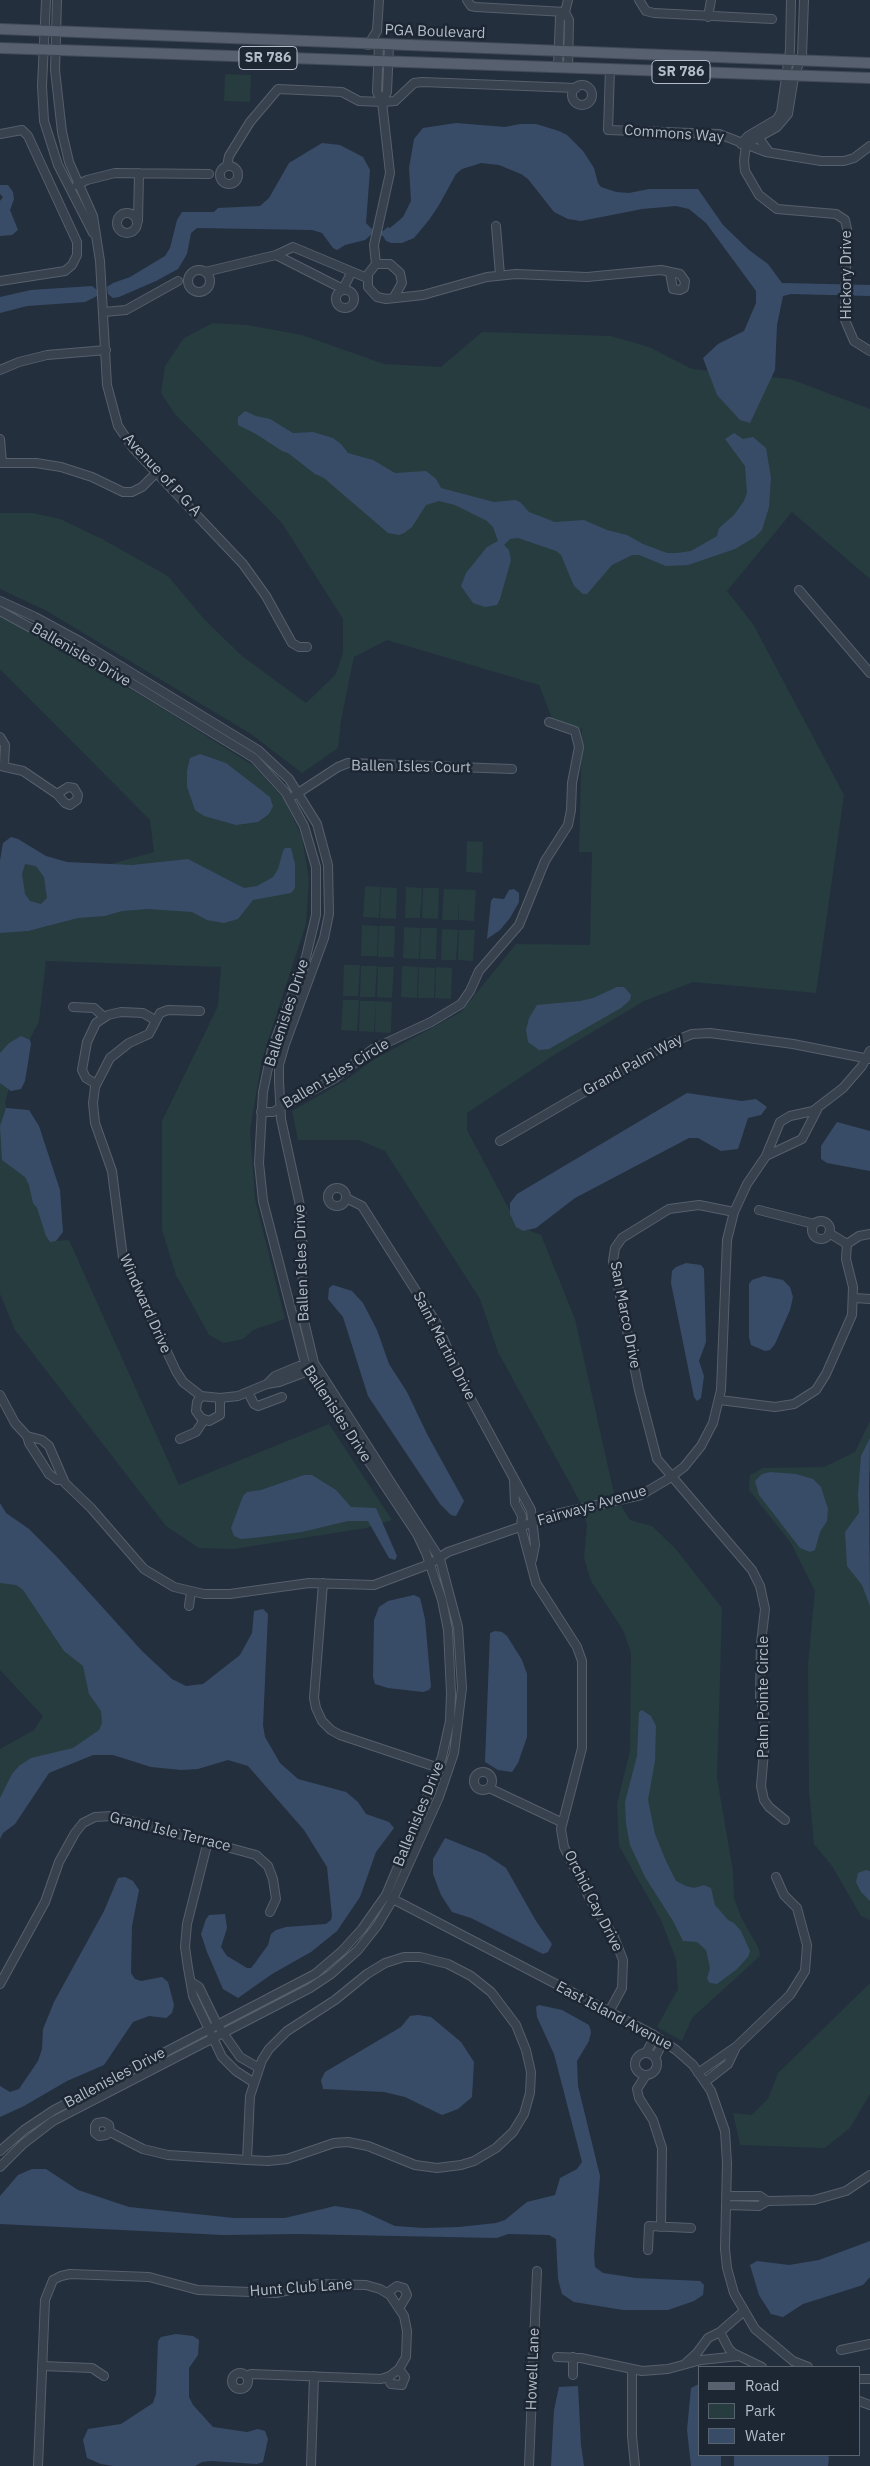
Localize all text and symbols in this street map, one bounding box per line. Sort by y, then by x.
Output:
street label: PGA Boulevard [384,21,486,43]
road number: SR 786 [239,46,297,70]
road number: SR 786 [652,61,710,84]
street label: Commons Way [623,122,725,146]
street label: Hickory Drive [838,230,856,320]
street label: Avenue of P G A [119,430,205,520]
street label: Ballenisles Drive [28,619,134,691]
street label: Ballen Isles Court [351,757,471,777]
street label: Ballenisles Drive [261,957,313,1069]
street label: Grand Palm Way [580,1030,686,1100]
street label: Ballen Isles Circle [280,1035,392,1113]
street label: Ballen Isles Drive [291,1204,313,1322]
street label: Windward Drive [115,1252,175,1356]
street label: San Marco Drive [606,1260,644,1370]
street label: Saint Martin Drive [409,1289,479,1403]
street label: Ballenisles Drive [299,1362,375,1466]
street label: Fairways Avenue [535,1482,649,1530]
street label: Palm Pointe Circle [755,1636,773,1758]
street label: Ballenisles Drive [390,1759,448,1869]
street label: Grand Isle Terrace [108,1808,232,1856]
street label: Orchid Cay Drive [560,1847,626,1955]
street label: East Island Avenue [553,1978,675,2054]
street label: Ballenisles Drive [61,2044,169,2112]
street label: Hunt Club Lane [249,2275,353,2301]
street label: Howell Lane [523,2327,543,2411]
legend [698,2366,860,2456]
text: Road [745,2376,780,2395]
text: Park [745,2401,775,2420]
text: Water [745,2426,785,2445]

